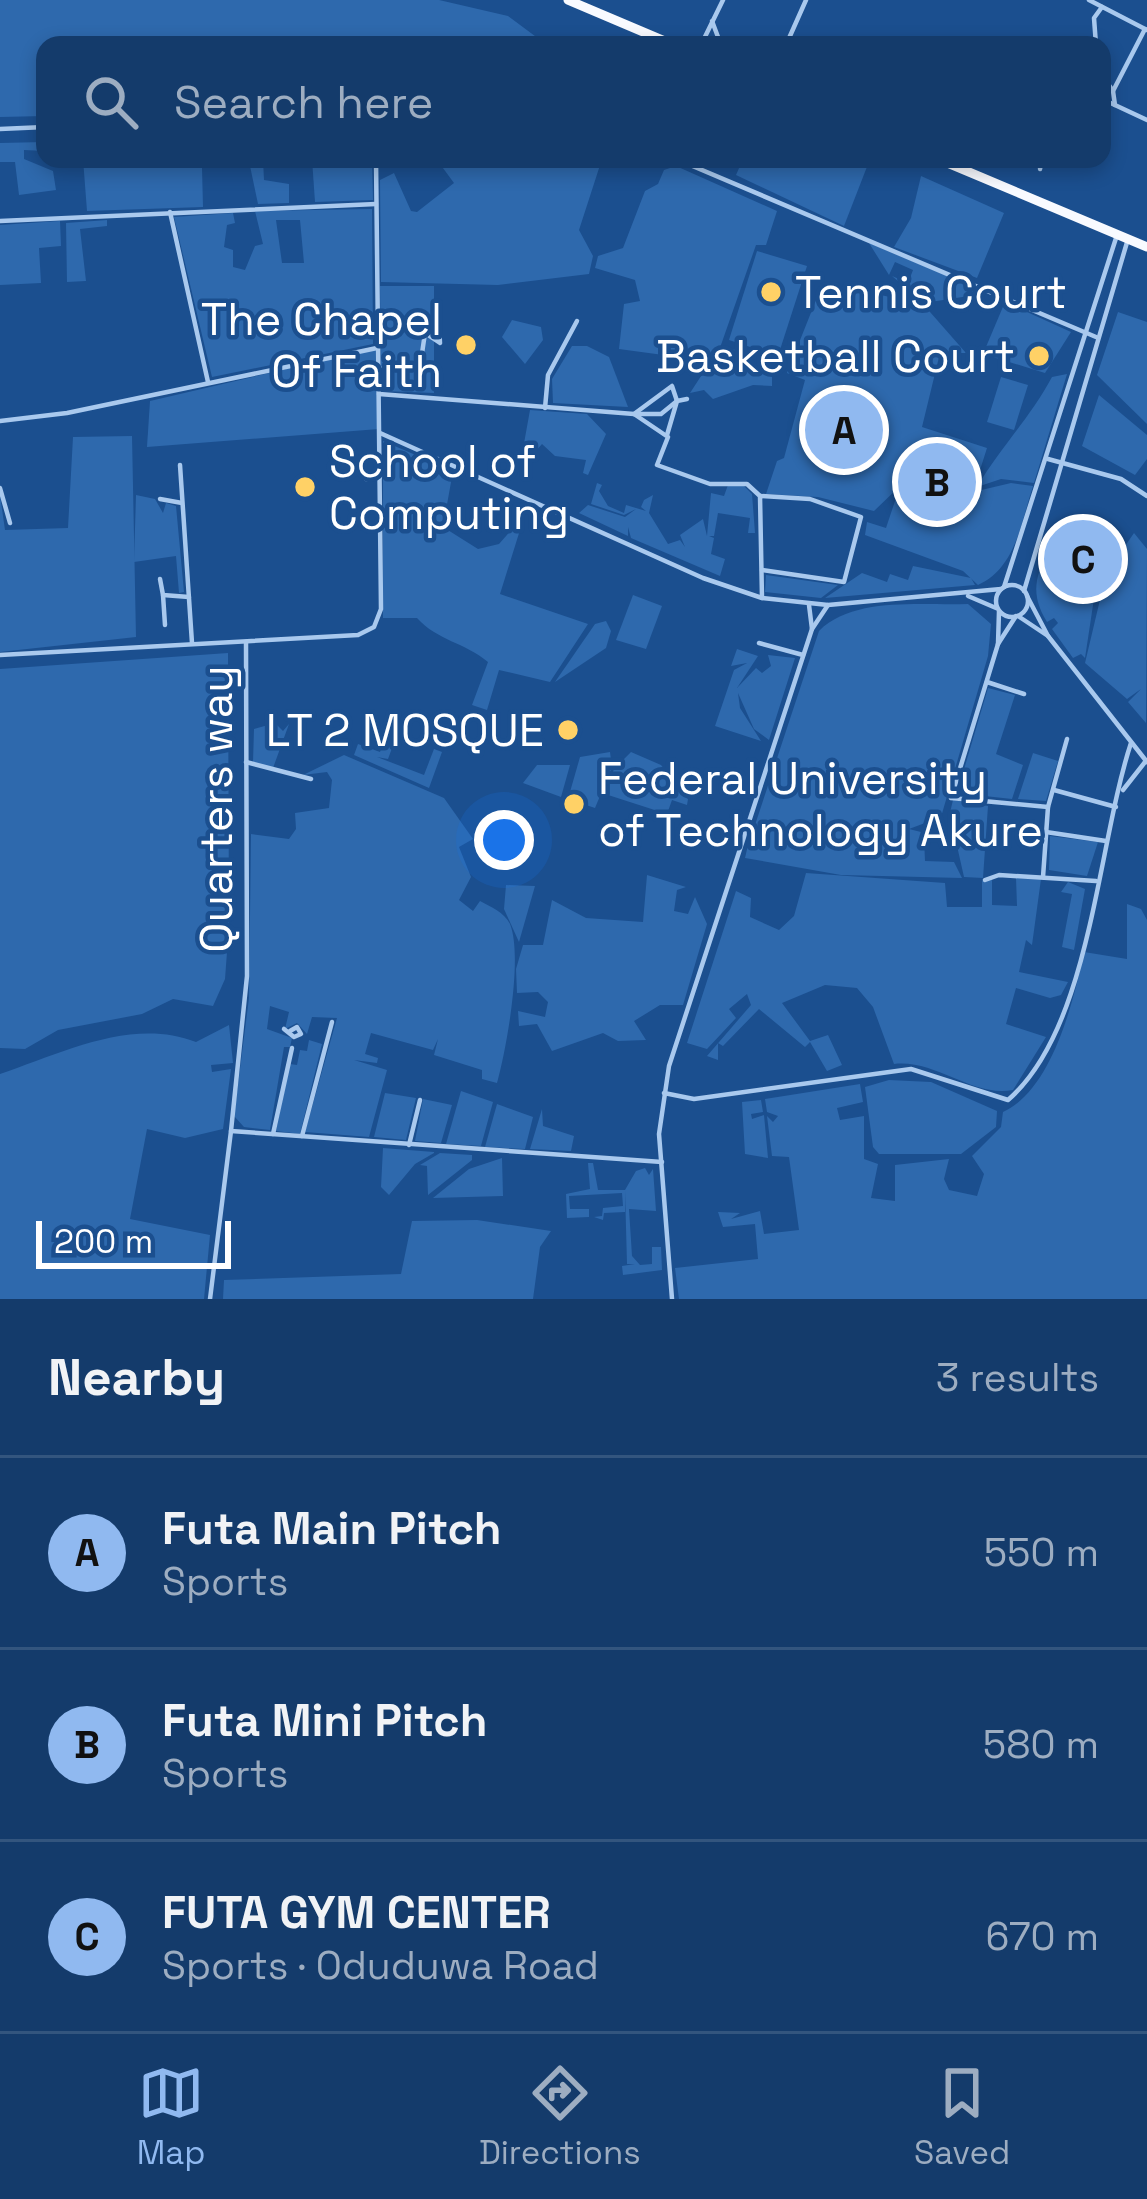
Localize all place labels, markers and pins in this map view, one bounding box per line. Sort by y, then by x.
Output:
place label: Tennis Court [795,264,1067,321]
marker: Tennis Court [758,279,784,305]
place label: The Chapel Of Faith [201,291,442,400]
place label: Basketball Court [656,328,1015,385]
marker: The Chapel Of Faith [453,332,479,358]
marker: Basketball Court [1026,343,1052,369]
pin: A [805,385,883,475]
place label: School of Computing [329,433,569,542]
pin: B [898,437,976,527]
marker: School of Computing [292,474,318,500]
pin: C [1044,514,1122,604]
place label: LT 2 MOSQUE [266,702,544,759]
marker: LT 2 MOSQUE [555,717,581,743]
place label: Federal University of Technology Akure [598,750,1043,859]
marker: Federal University of Technology Akure [561,791,587,817]

